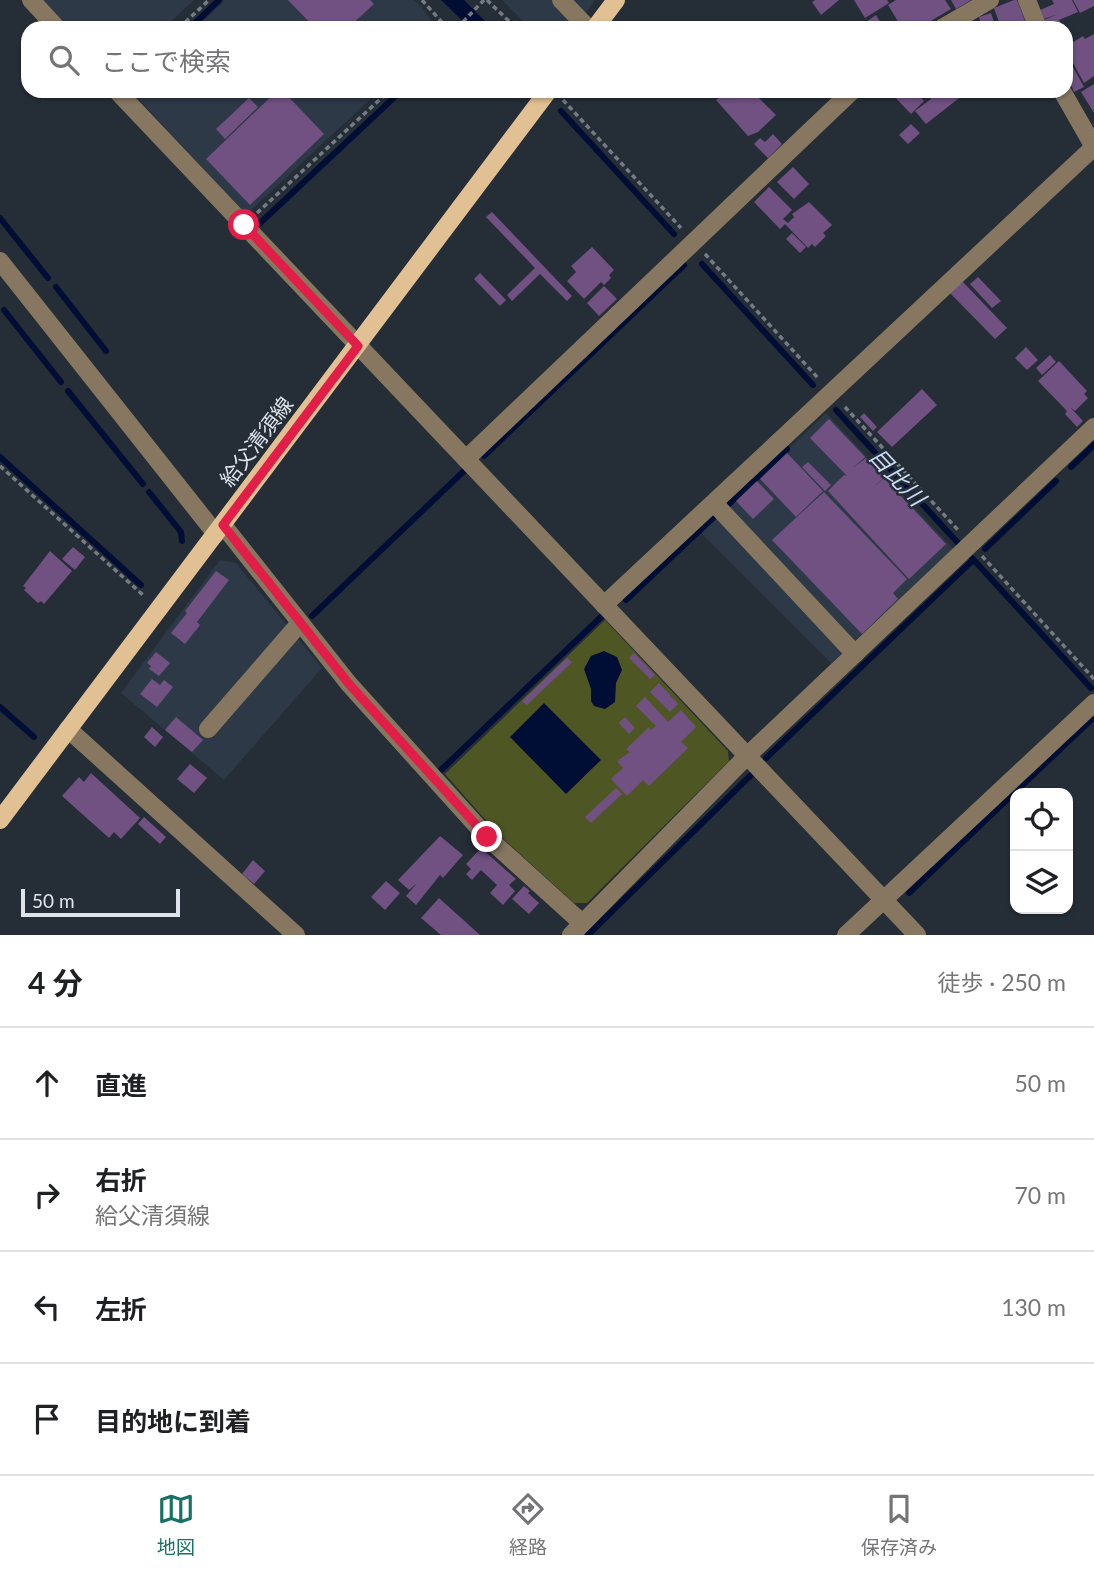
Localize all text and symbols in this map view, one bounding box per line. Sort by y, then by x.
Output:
search box [21,21,1073,98]
icon: search [45,41,83,79]
text: ここで検索 [101,45,231,77]
route start [228,209,259,240]
street label: 給父清須線 [214,392,297,491]
water label: 目比川 [864,442,934,513]
map controls [1010,788,1073,914]
button: locate [1010,788,1073,851]
route end [471,821,502,852]
button: layers [1010,851,1073,914]
scale bar [21,886,180,918]
text: 50 m [32,889,75,912]
text: 4 分 [28,964,83,1000]
text: 徒歩 · 250 m [937,968,1066,996]
icon: ahead [28,1064,66,1102]
text: 直進 [95,1069,147,1101]
text: 50 m [1015,1069,1066,1097]
text: 右折 [95,1164,147,1196]
icon: right [28,1176,66,1214]
text: 70 m [1015,1181,1066,1209]
text: 給父清須線 [95,1201,210,1229]
icon: left [28,1288,66,1326]
text: 左折 [95,1293,147,1325]
text: 130 m [1001,1293,1066,1321]
icon: arrive [28,1400,66,1438]
text: 目的地に到着 [95,1405,251,1437]
tab: 地図 [157,1490,195,1559]
tab: 経路 [509,1490,547,1559]
tab: 保存済み [861,1490,937,1559]

